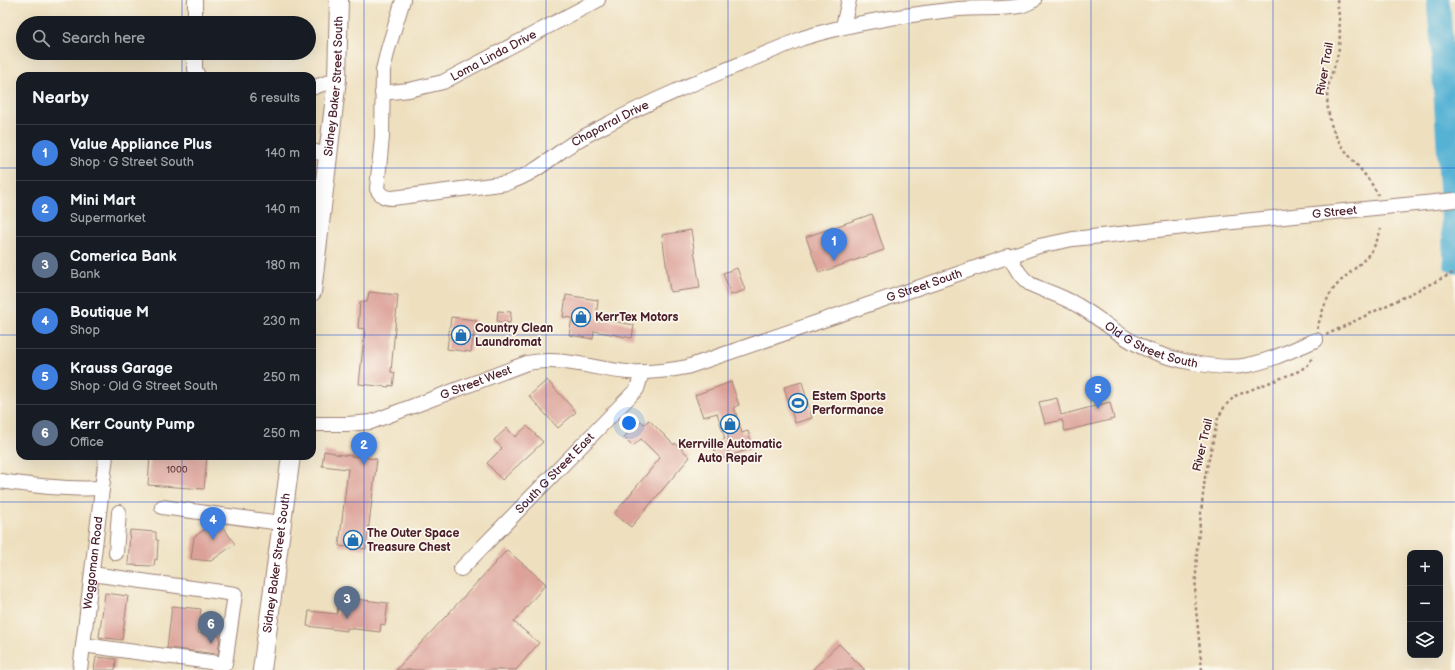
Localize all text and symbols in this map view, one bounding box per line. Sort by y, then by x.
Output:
search box [16,16,316,60]
street label: Sidney Baker Street South [320,16,346,157]
icon: search [30,27,52,49]
street label: Loma Linda Drive [448,27,539,84]
text: Search here [62,29,145,48]
street label: River Trail [1313,41,1337,97]
text: Nearby [32,88,89,108]
text: 6 results [250,90,300,106]
street label: Chaparral Drive [568,97,651,150]
text: Value Appliance Plus [70,135,212,154]
text: 1 [42,145,48,161]
text: 140 m [265,145,300,161]
text: Shop · G Street South [70,154,194,170]
text: Mini Mart [70,191,135,210]
text: 2 [41,201,49,217]
text: 140 m [265,201,300,217]
street label: G Street [1311,202,1358,222]
text: Supermarket [70,210,146,226]
pin: 1 [821,228,847,261]
text: Comerica Bank [70,247,177,266]
text: 3 [41,257,49,273]
text: 180 m [265,257,300,273]
street label: G Street South [884,265,964,305]
text: Bank [70,266,100,282]
text: Boutique M [70,303,149,322]
shop icon: KerrTex Motors [570,306,592,328]
place label: KerrTex Motors [595,310,679,325]
text: 4 [41,313,49,329]
text: 230 m [263,313,300,329]
street label: Old G Street South [1102,318,1199,371]
place label: Country Clean Laundromat [475,321,554,350]
text: Shop [70,322,100,338]
shop icon: Country Clean Laundromat [450,324,472,346]
text: Krauss Garage [70,359,173,378]
street label: G Street West [438,362,514,403]
text: 5 [41,369,49,385]
text: 250 m [263,369,300,385]
pin: 5 [1085,376,1111,409]
text: Shop · Old G Street South [70,378,218,394]
place label: Estem Sports Performance [812,389,886,418]
sports icon: Estem Sports Performance [787,392,809,414]
your location [619,413,639,433]
shop icon: Kerrville Automatic Auto Repair [719,413,741,435]
text: Kerr County Pump [70,415,195,434]
street label: River Trail [1190,417,1216,473]
text: 6 [41,425,49,441]
text: 250 m [263,425,300,441]
street label: South G Street East [512,429,598,517]
pin: 2 [351,432,377,465]
text: Office [70,434,104,450]
place label: Kerrville Automatic Auto Repair [678,437,783,466]
house number: 1000 [166,464,188,476]
street label: Sidney Baker Street South [260,492,293,634]
pin: 4 [200,507,226,540]
street label: Waggoman Road [80,515,106,610]
place label: The Outer Space Treasure Chest [367,526,459,555]
shop icon: The Outer Space Treasure Chest [342,529,364,551]
map controls [1407,550,1443,658]
button: + [1407,550,1443,586]
pin: 3 [334,586,360,619]
button: − [1407,586,1443,622]
pin: 6 [198,611,224,644]
button: layers [1407,622,1443,658]

